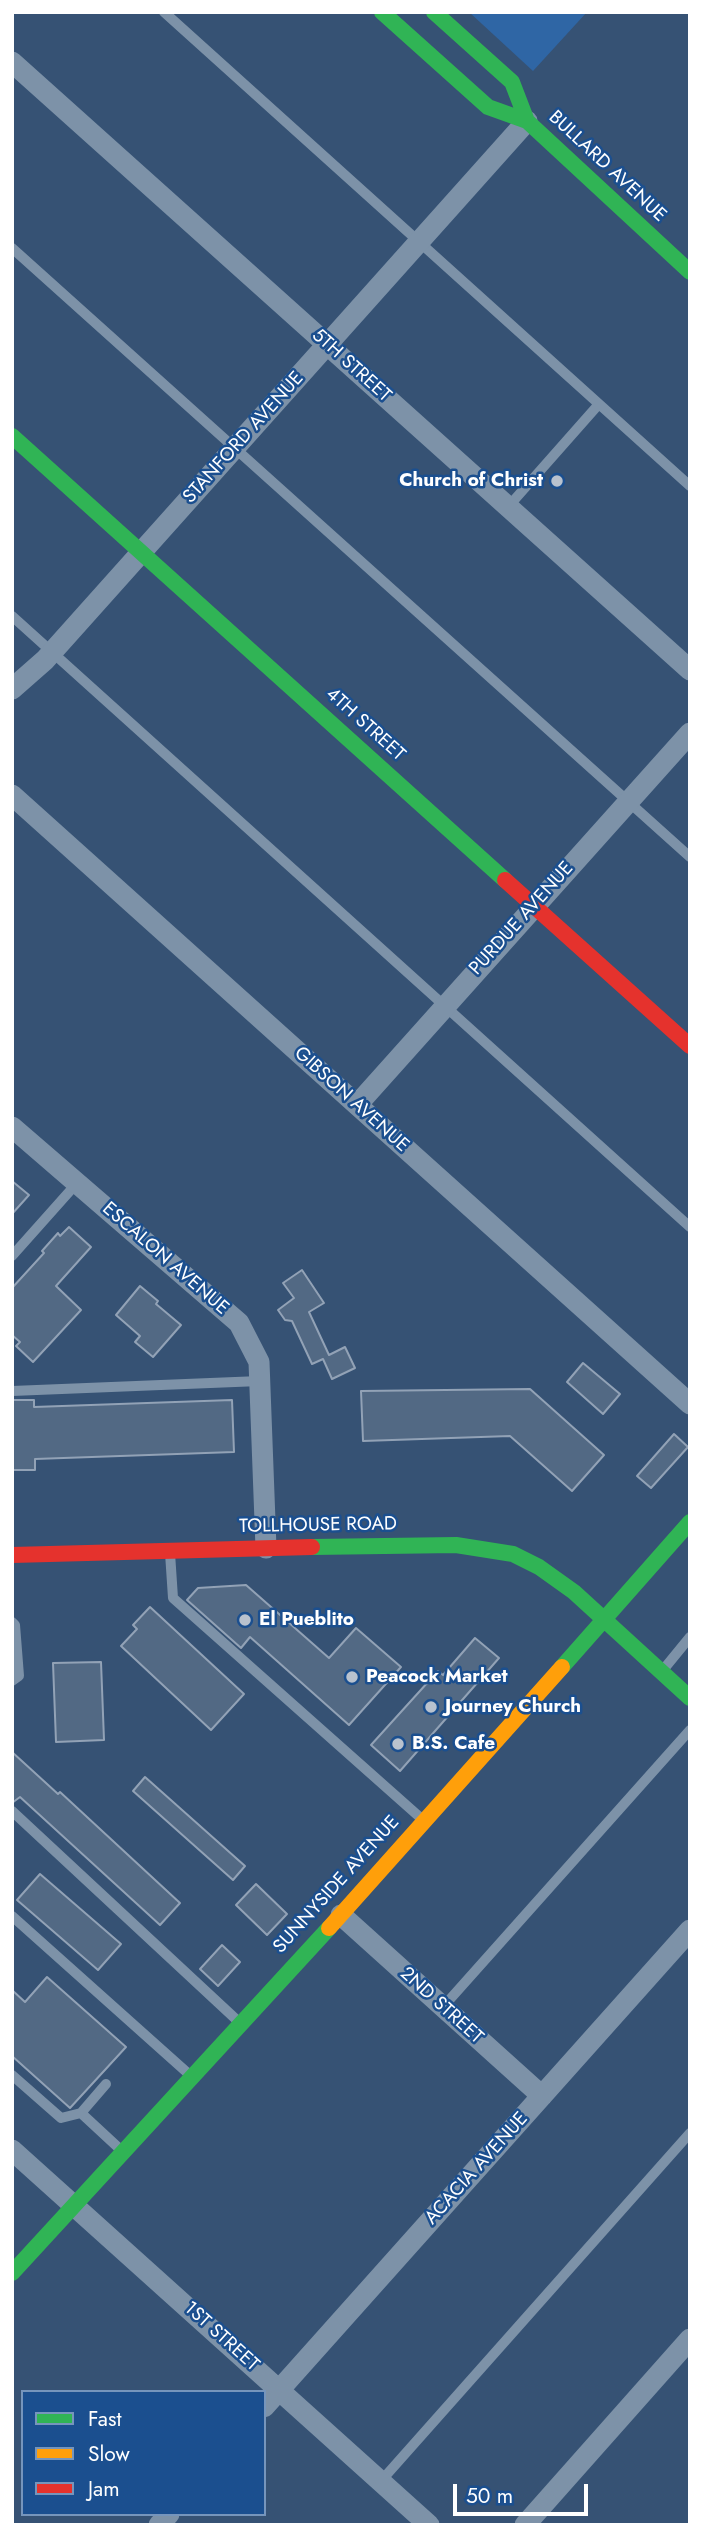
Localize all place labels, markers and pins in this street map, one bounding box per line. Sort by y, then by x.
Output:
place label: Church of Christ [399,470,543,492]
marker: Church of Christ [549,473,565,489]
place label: El Pueblito [259,1609,354,1631]
marker: El Pueblito [237,1612,253,1628]
place label: Peacock Market [366,1666,508,1688]
marker: Peacock Market [344,1669,360,1685]
place label: Journey Church [445,1696,581,1718]
marker: Journey Church [423,1699,439,1715]
place label: B.S. Cafe [412,1733,495,1755]
marker: B.S. Cafe [390,1736,406,1752]

